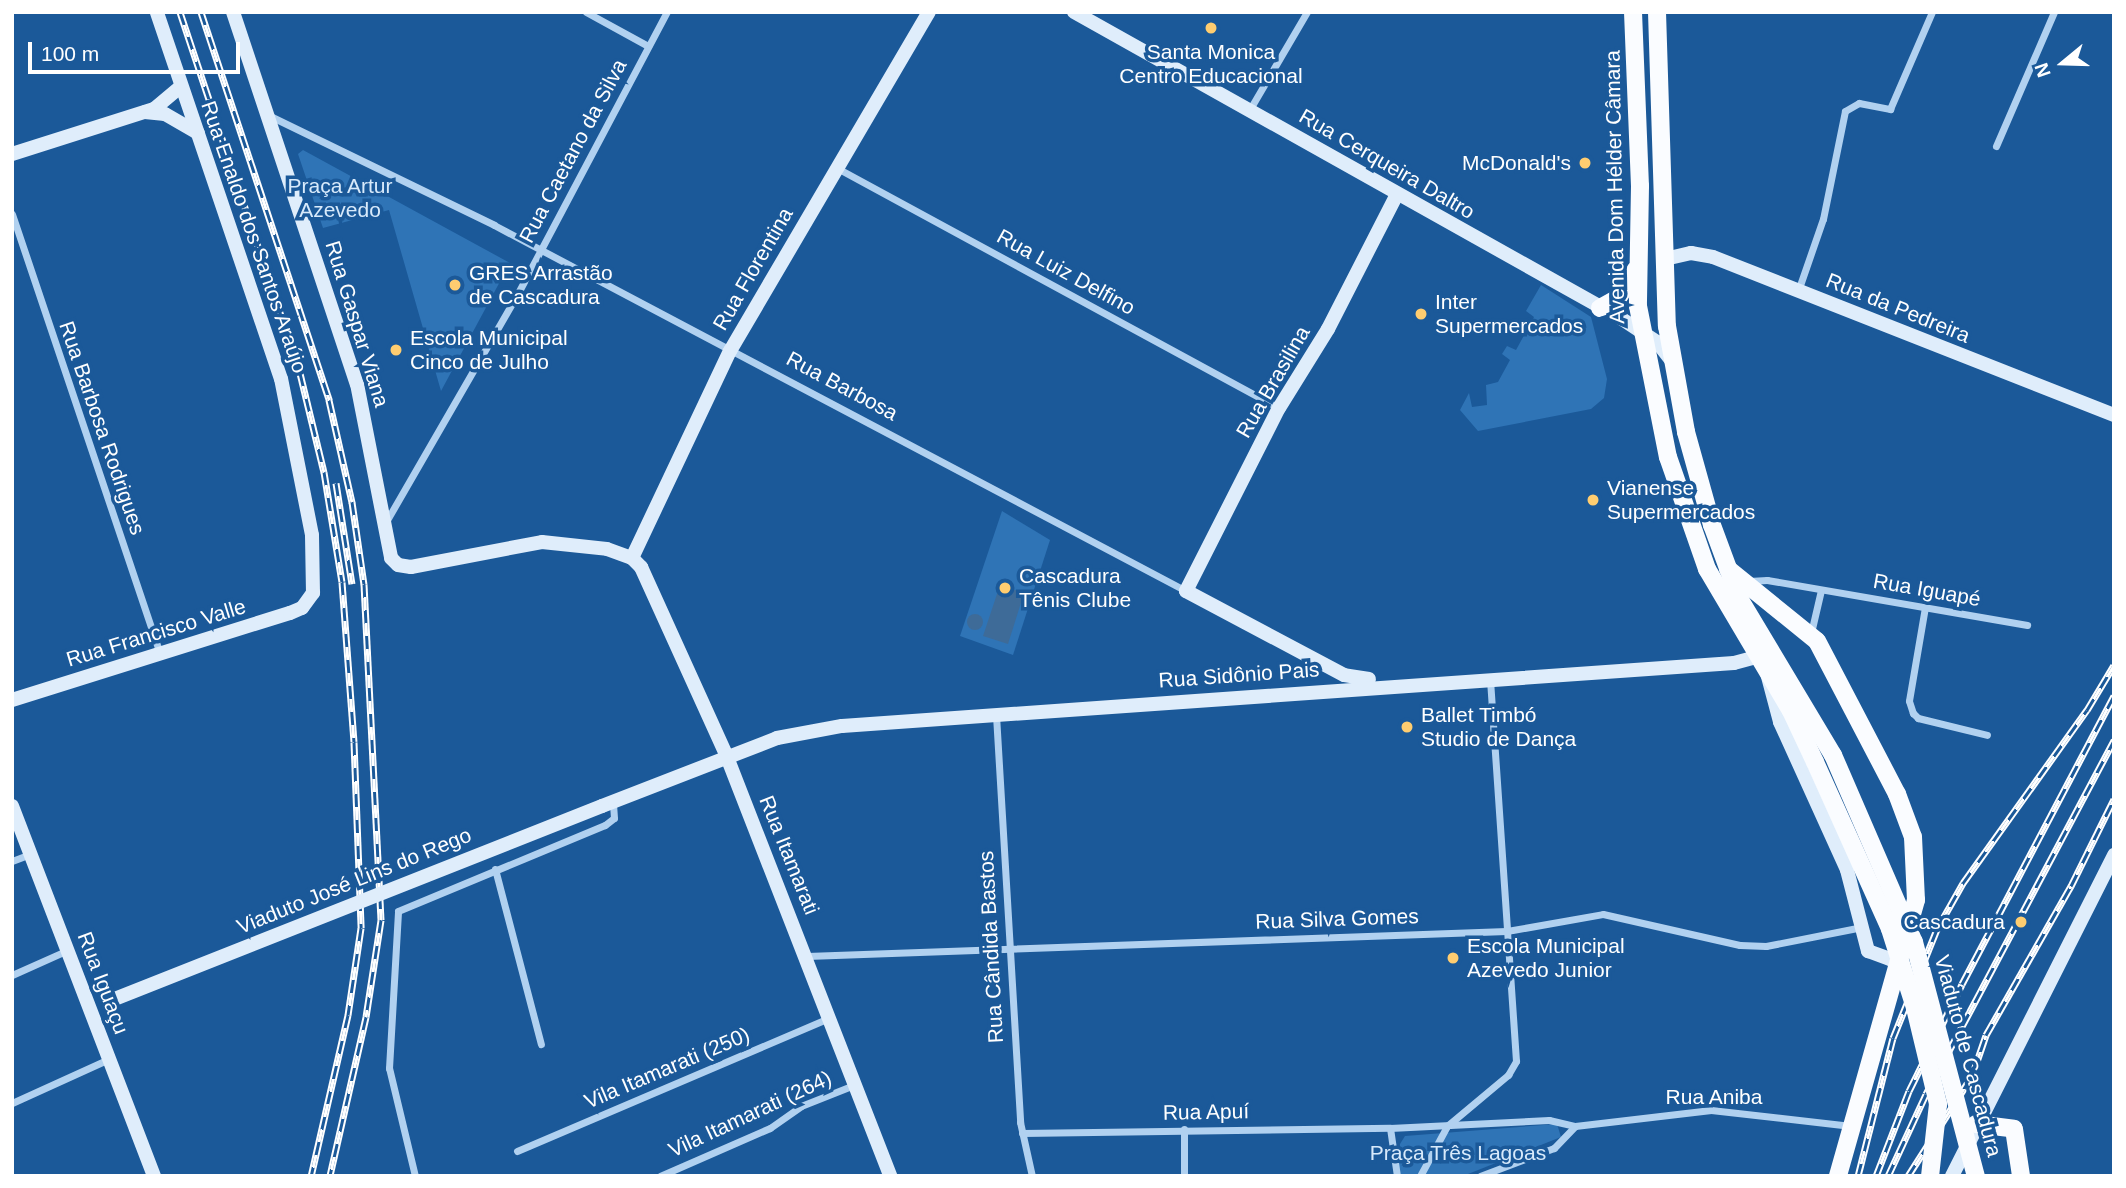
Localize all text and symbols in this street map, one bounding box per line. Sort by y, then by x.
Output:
marker: Santa Monica Centro Educacional [1203,20,1219,36]
scale bar [32,28,243,72]
north arrow [2028,28,2098,98]
place label: Santa Monica Centro Educacional [1119,39,1303,89]
text: 100 m [41,42,99,65]
street label: Avenida Dom Hélder Câmara [1600,50,1630,324]
street label: Rua Caetano da Silva [514,55,632,247]
text: N [2031,60,2055,80]
street label: Rua Enaldo dos Santos Araújo [195,97,313,377]
street label: Rua Cerqueira Daltro [1295,103,1479,225]
place label: McDonald's [1462,150,1571,176]
marker: McDonald's [1577,155,1593,171]
park label: Praça Artur Azevedo [287,173,393,223]
street label: Rua Florentina [708,203,798,335]
street label: Rua Luiz Delfino [993,224,1139,320]
street label: Rua Gaspar Viana [320,238,394,410]
place label: GRES Arrastão de Cascadura [469,260,614,310]
street label: Rua da Pedreira [1822,268,1974,348]
marker: GRES Arrastão de Cascadura [447,277,463,293]
place label: Inter Supermercados [1435,289,1583,339]
marker: Inter Supermercados [1413,306,1429,322]
street label: Rua Barbosa Rodrigues [54,318,150,538]
street label: Rua Brasilina [1231,322,1315,442]
place label: Escola Municipal Cinco de Julho [410,325,568,375]
marker: Escola Municipal Cinco de Julho [388,342,404,358]
street label: Rua Barbosa [782,346,902,426]
place label: Vianense Supermercados [1607,475,1755,525]
marker: Vianense Supermercados [1585,492,1601,508]
place label: Cascadura Tênis Clube [1019,563,1131,613]
street label: Rua Iguapé [1871,568,1983,612]
marker: Cascadura Tênis Clube [997,580,1013,596]
street label: Rua Francisco Valle [63,594,249,672]
street label: Rua Sidônio Pais [1158,657,1320,693]
place label: Ballet Timbó Studio de Dança [1421,702,1576,752]
marker: Ballet Timbó Studio de Dança [1399,719,1415,735]
street label: Rua Itamarati [754,792,824,918]
street label: Viaduto José Lins do Rego [233,822,475,940]
street label: Rua Cândida Bastos [973,850,1009,1044]
street label: Rua Silva Gomes [1255,904,1419,934]
place label: Cascadura [1903,909,2005,935]
marker: Cascadura [2011,912,2031,932]
street label: Rua Iguaçu [72,928,134,1038]
place label: Escola Municipal Azevedo Junior [1467,933,1625,983]
marker: Escola Municipal Azevedo Junior [1445,950,1461,966]
street label: Viaduto de Cascadura [1929,953,2007,1159]
street label: Vila Itamarati (250) [581,1022,753,1114]
street label: Vila Itamarati (264) [664,1065,836,1163]
street label: Rua Aniba [1665,1084,1763,1110]
street label: Rua Apuí [1162,1099,1250,1125]
park label: Praça Três Lagoas [1370,1140,1546,1166]

